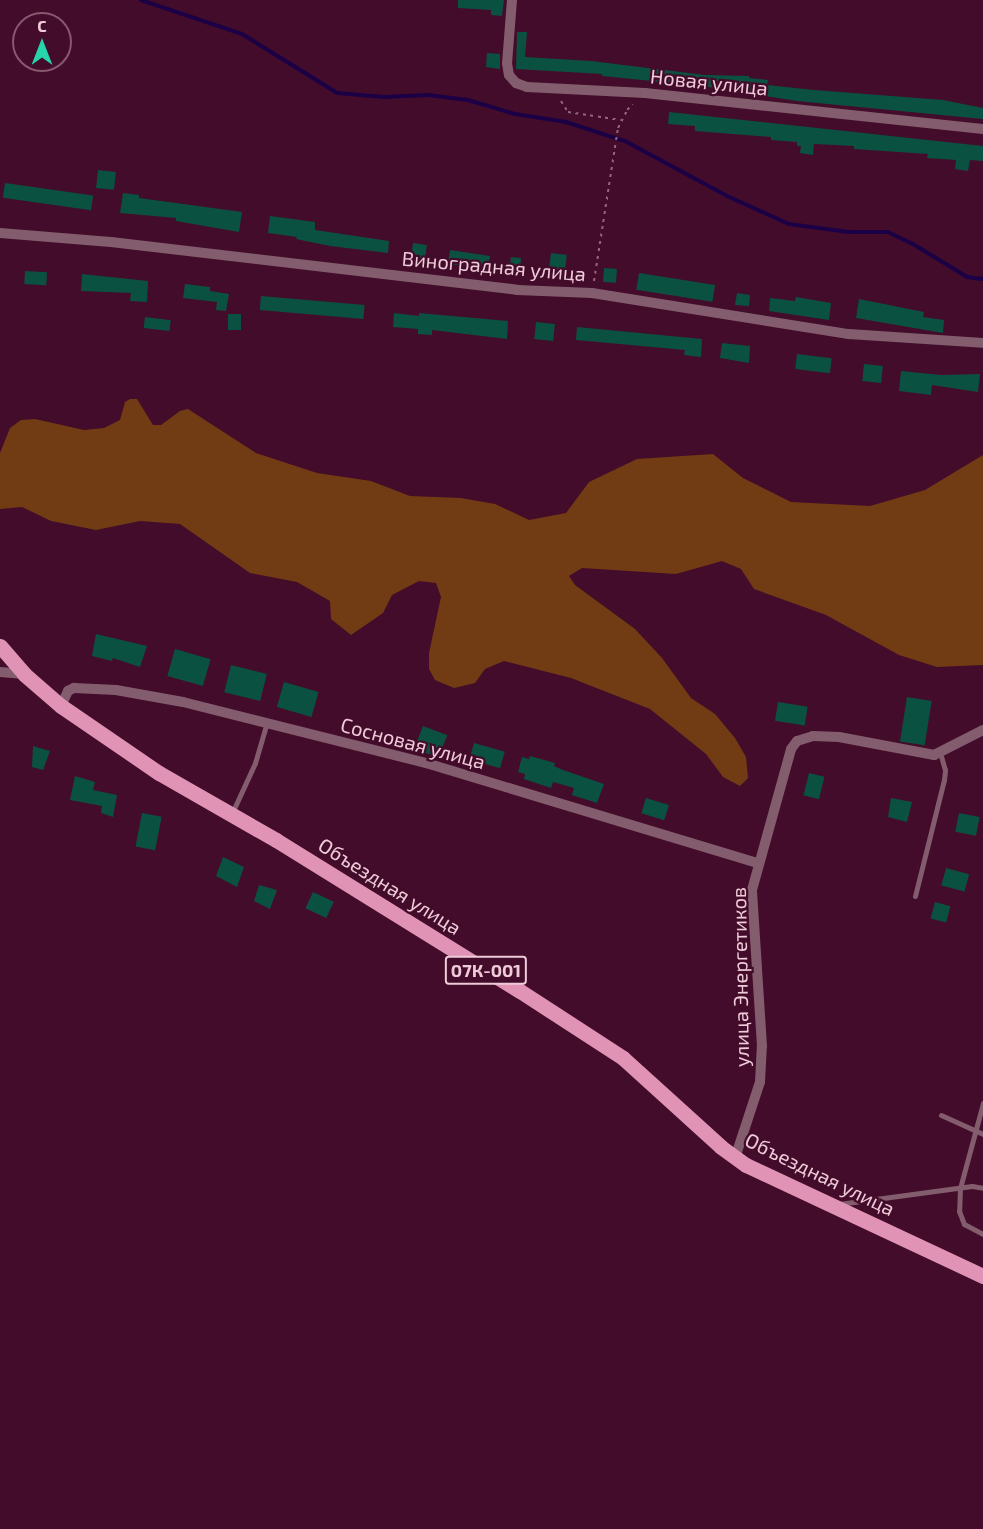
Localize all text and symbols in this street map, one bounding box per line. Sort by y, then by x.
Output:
north arrow [12,12,72,72]
text: С [37,16,47,35]
street label: Новая улица [649,64,769,100]
street label: Виноградная улица [401,246,587,286]
street label: Сосновая улица [338,712,488,774]
street label: Объездная улица [314,832,466,940]
street label: улица Энергетиков [726,887,754,1067]
road number: 07К-001 [444,955,528,985]
street label: Объездная улица [741,1127,899,1221]

